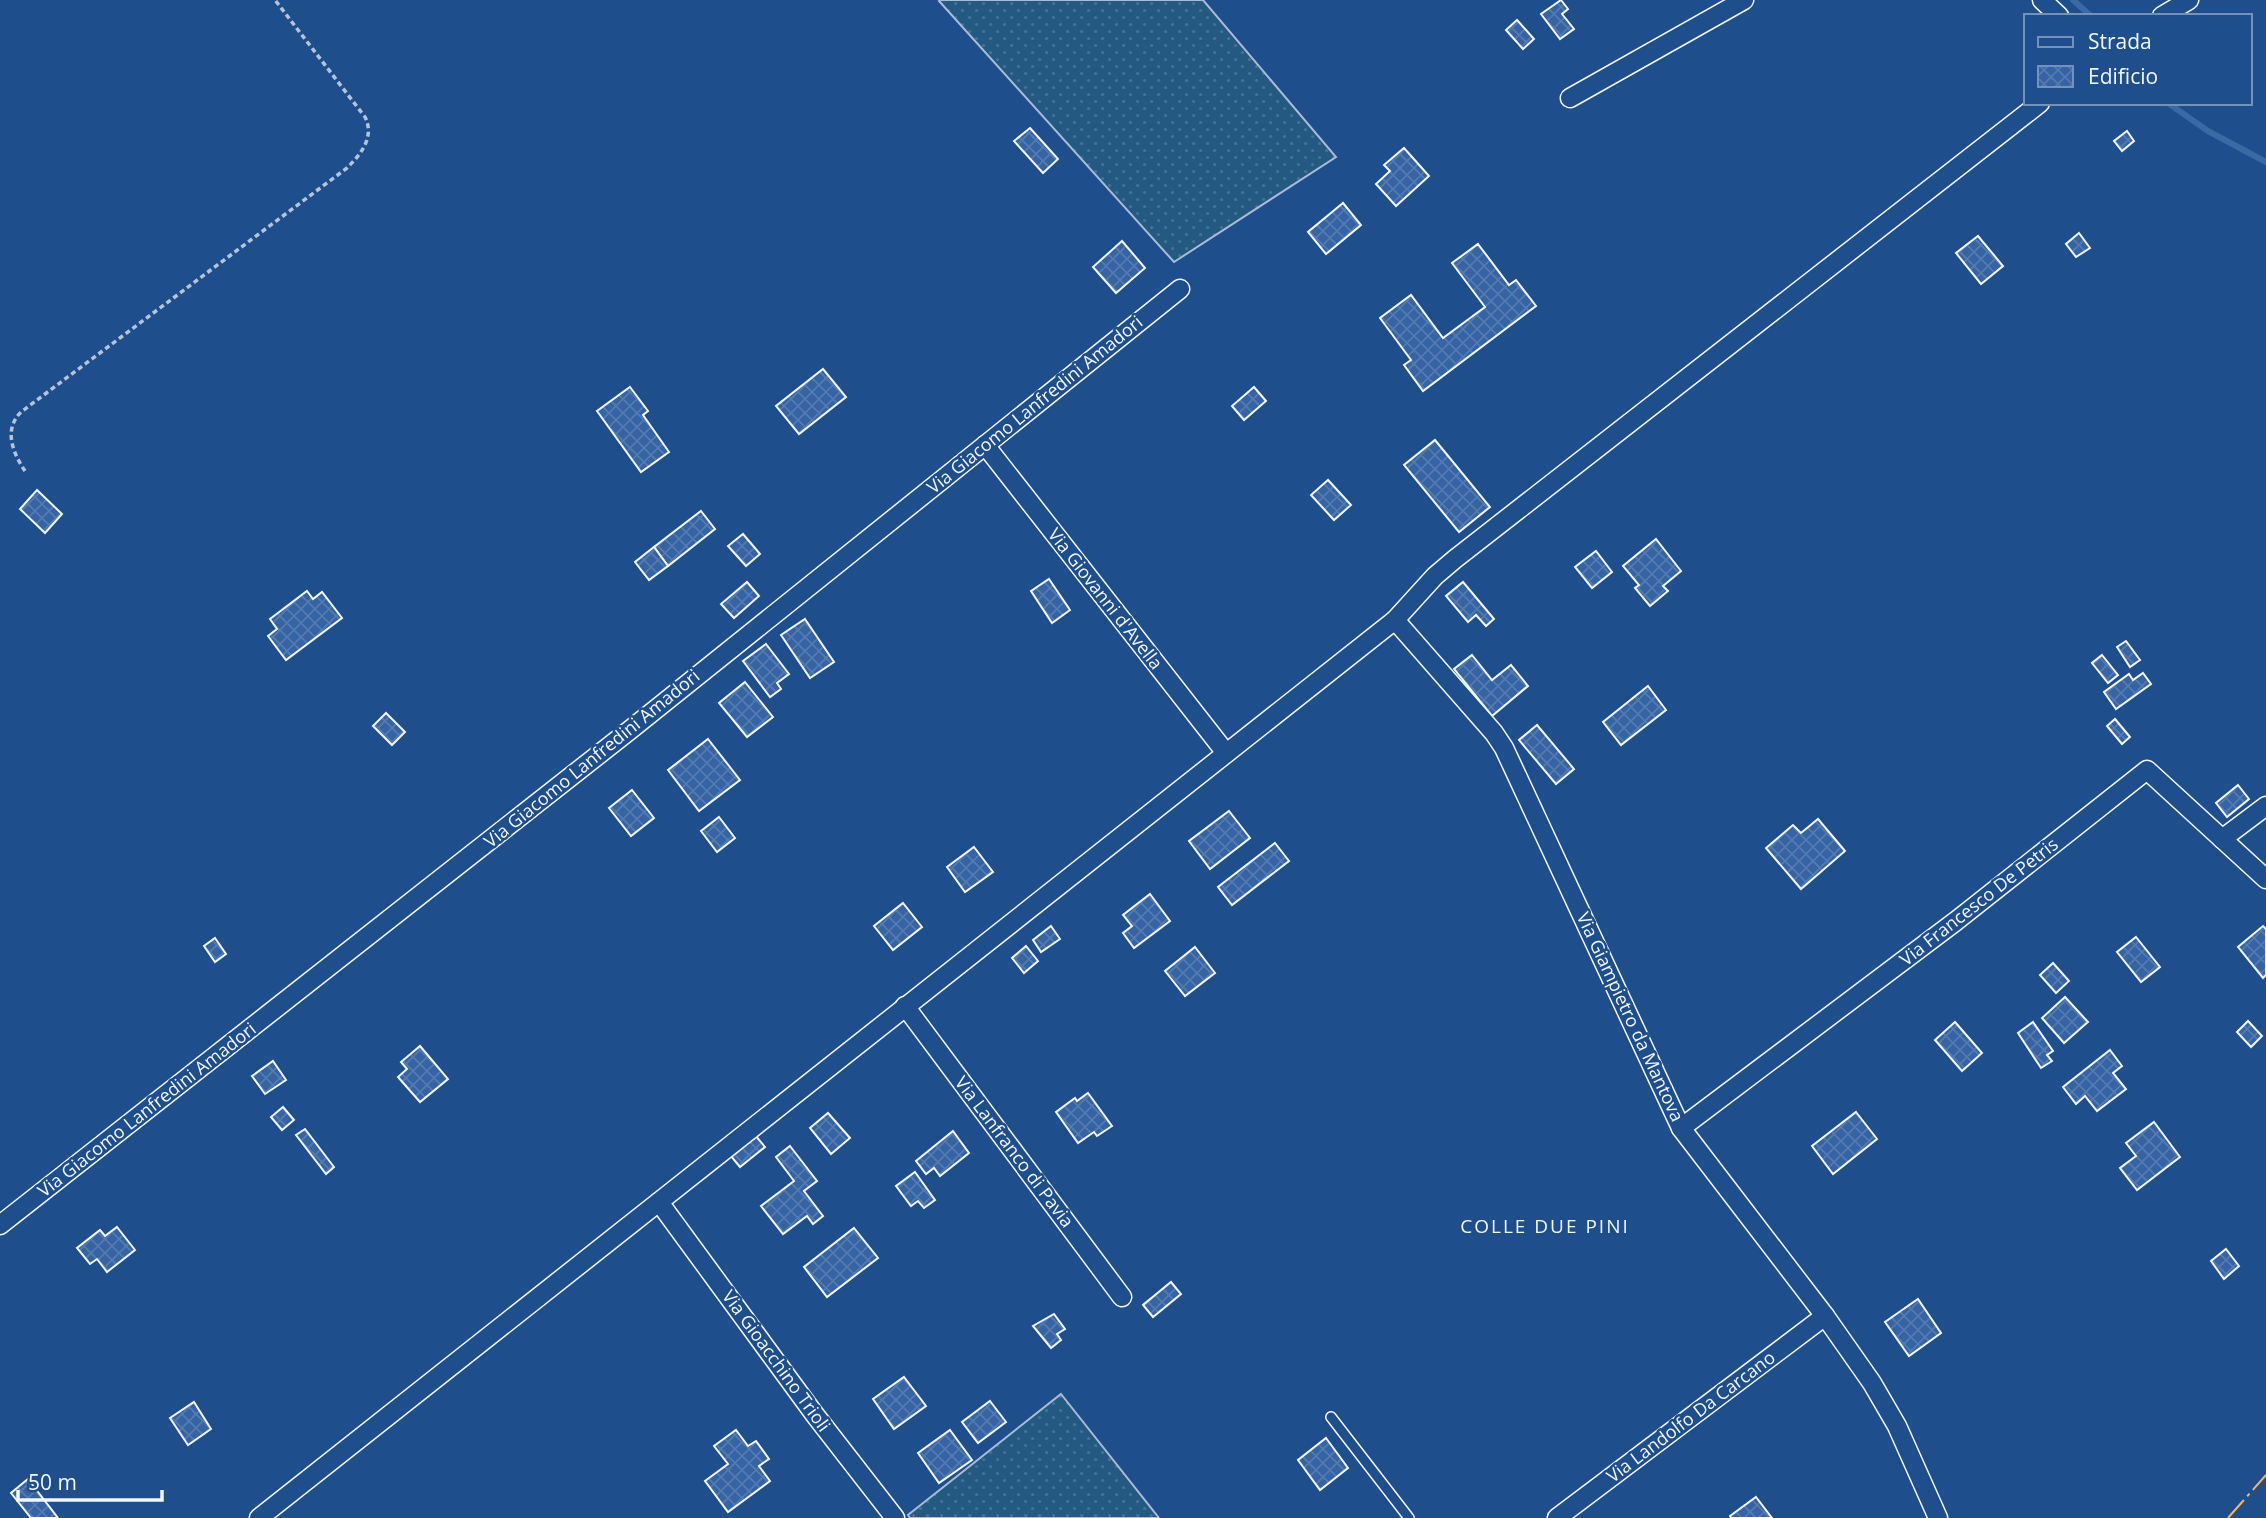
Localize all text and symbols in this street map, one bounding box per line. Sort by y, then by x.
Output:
legend [2024,14,2252,105]
text: Strada [2088,27,2152,55]
text: Edificio [2088,62,2158,90]
street label: Via Giacomo Lanfredini Amadori [922,310,1147,499]
street label: Via Giovanni d'Avella [1043,523,1169,674]
street label: Via Giacomo Lanfredini Amadori [479,664,704,853]
street label: Via Francesco De Petris [1894,832,2063,971]
street label: Via Giampietro da Mantova [1572,908,1690,1125]
street label: Via Giacomo Lanfredini Amadori [32,1016,260,1202]
street label: Via Lanfranco di Pavia [950,1071,1080,1232]
district label: COLLE DUE PINI [1460,1213,1630,1239]
street label: Via Gioacchino Trioli [717,1285,836,1436]
street label: Via Landolfo Da Carcano [1601,1345,1780,1488]
scale bar [18,1458,161,1502]
text: 50 m [28,1468,77,1496]

